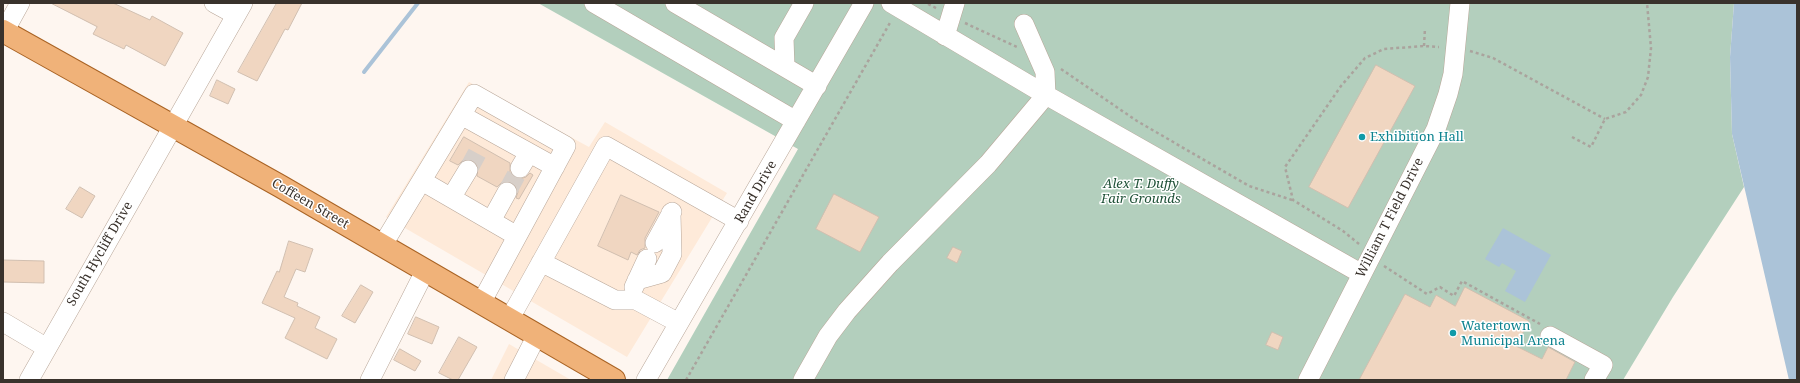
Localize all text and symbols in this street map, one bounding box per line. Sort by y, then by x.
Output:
place label: Exhibition Hall [1370,129,1464,145]
marker: Exhibition Hall [1357,132,1367,142]
street label: William T Field Drive [1353,155,1427,281]
street label: Rand Drive [732,158,780,226]
street label: Coffeen Street [269,176,351,232]
park label: Alex T. Duffy Fair Grounds [1101,176,1181,207]
street label: South Hycliff Drive [64,199,136,309]
place label: Watertown Municipal Arena [1461,318,1565,349]
marker: Watertown Municipal Arena [1448,328,1458,338]

